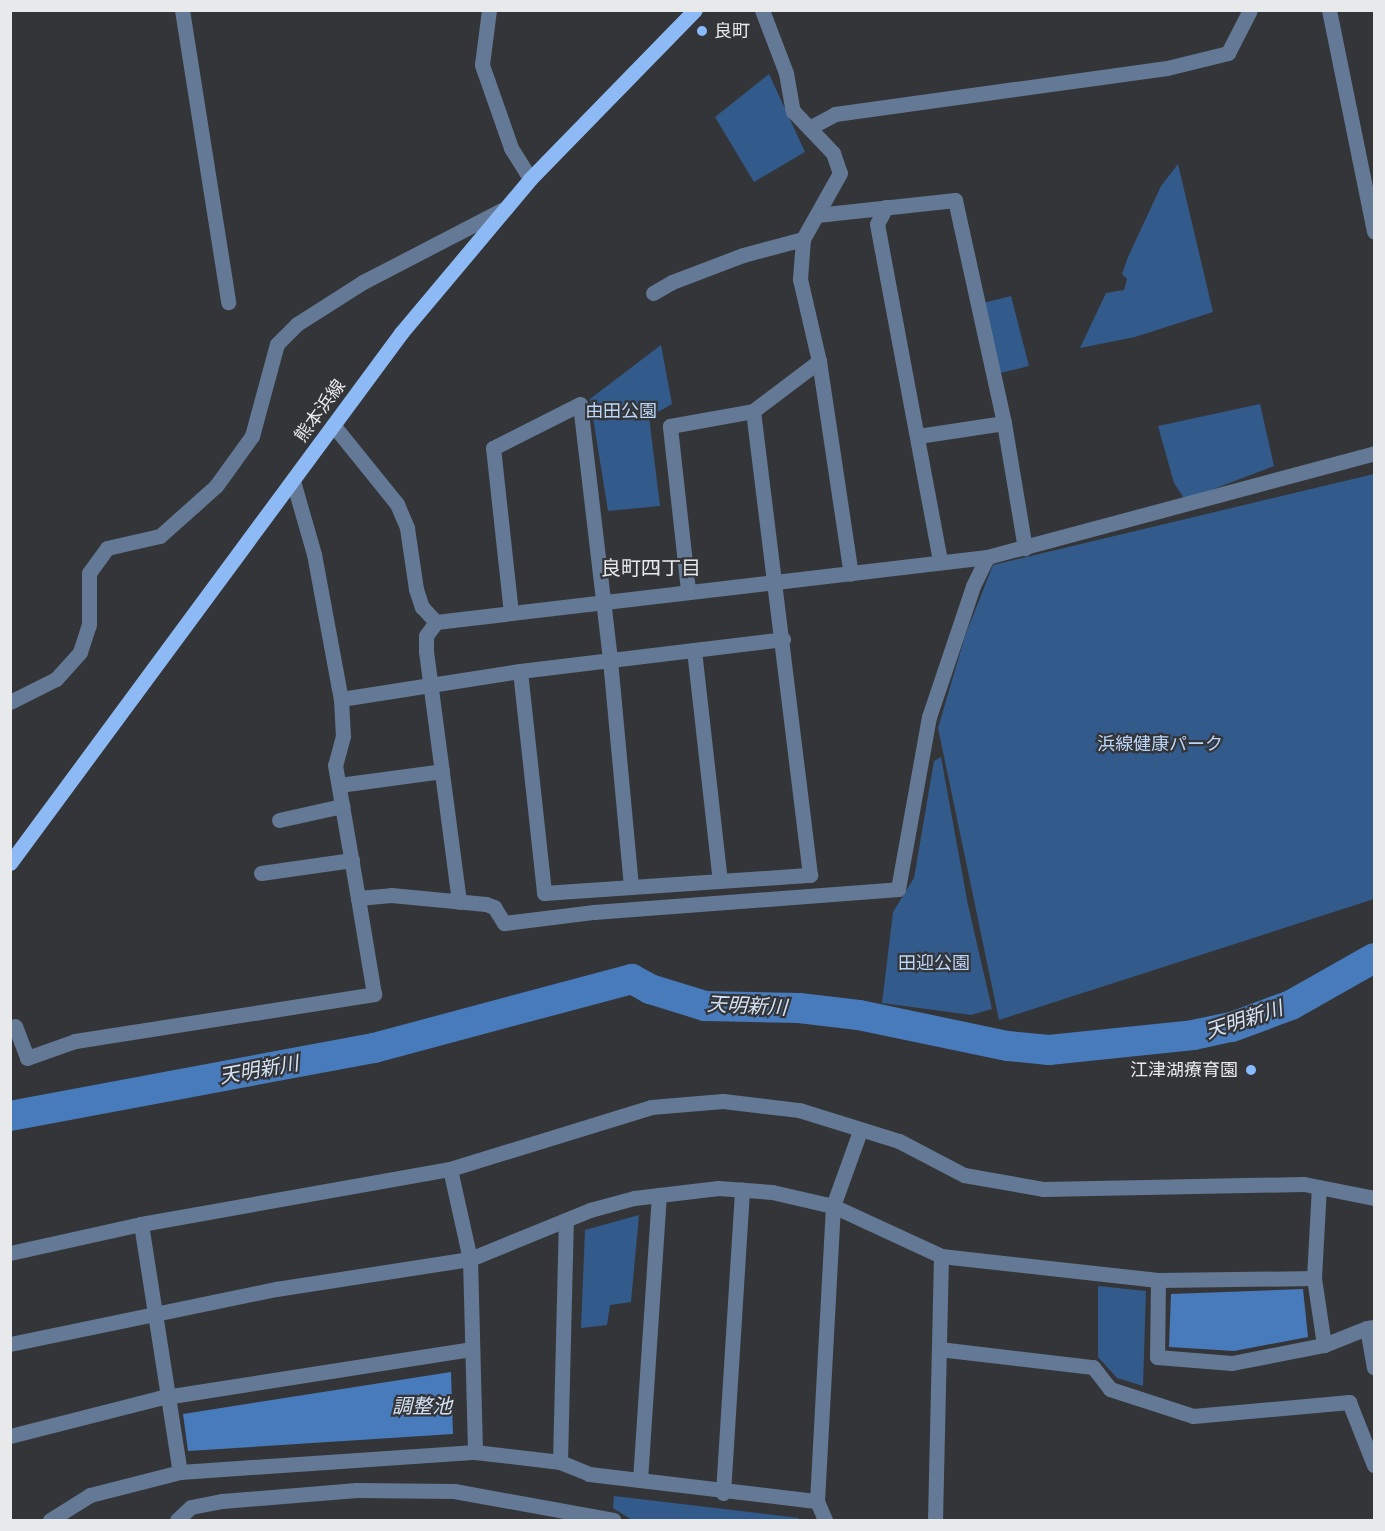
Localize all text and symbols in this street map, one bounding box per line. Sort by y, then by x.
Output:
place label: 良町 [714,20,750,42]
marker: 良町 [695,24,709,38]
street label: 熊本浜線 [290,376,350,446]
park label: 由田公園 [585,400,657,422]
district label: 良町四丁目 [601,556,701,580]
park label: 浜線健康パーク [1097,733,1223,755]
park label: 田迎公園 [898,952,970,974]
water label: 天明新川 [706,992,788,1020]
water label: 天明新川 [1202,996,1286,1044]
water label: 天明新川 [218,1051,300,1089]
place label: 江津湖療育園 [1130,1059,1238,1081]
marker: 江津湖療育園 [1242,1061,1260,1079]
water label: 調整池 [392,1394,452,1418]

